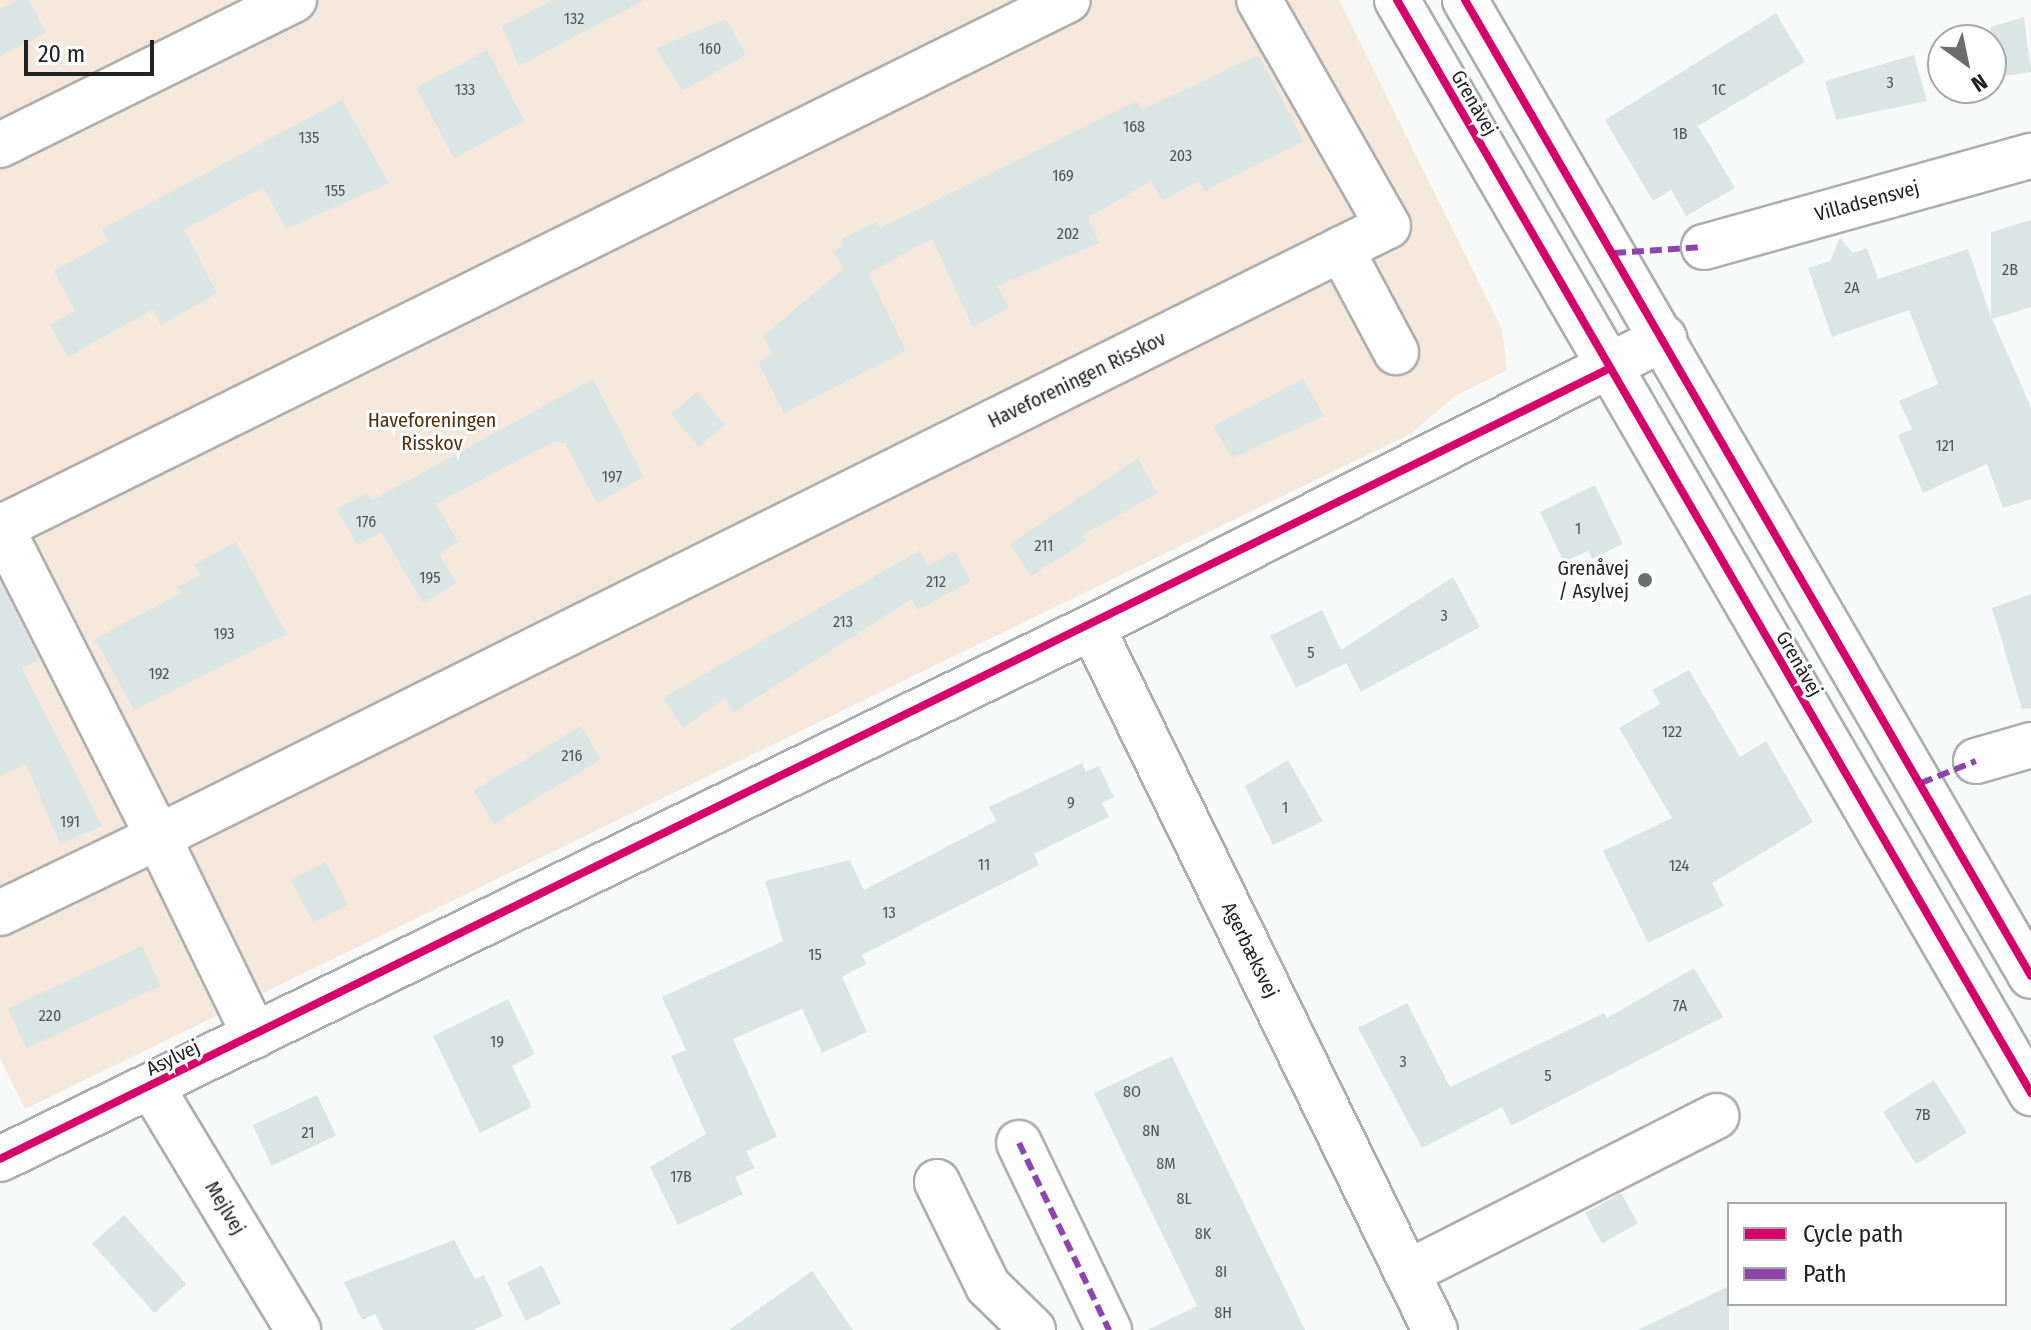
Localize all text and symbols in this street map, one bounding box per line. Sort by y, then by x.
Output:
house number: 132 [564,9,584,29]
scale bar [28,24,158,74]
north arrow [1927,24,2007,104]
house number: 160 [699,39,721,59]
text: 20 m [38,40,85,68]
street label: Grenåvej [1446,66,1502,140]
text: N [1966,68,1992,98]
house number: 3 [1886,73,1894,93]
house number: 133 [455,80,475,100]
house number: 1C [1712,80,1726,100]
house number: 168 [1123,117,1145,137]
house number: 1B [1673,124,1687,144]
house number: 135 [299,128,319,148]
house number: 203 [1170,146,1192,166]
house number: 169 [1052,166,1074,186]
street label: Villadsensvej [1812,176,1922,226]
house number: 155 [325,181,345,201]
house number: 202 [1057,224,1079,244]
house number: 2B [2002,260,2018,280]
house number: 2A [1844,278,1860,298]
street label: Haveforeningen Risskov [984,327,1170,433]
park label: Haveforeningen Risskov [368,408,496,455]
house number: 121 [1935,436,1955,456]
house number: 197 [602,467,622,487]
house number: 176 [356,512,376,532]
house number: 1 [1575,519,1581,539]
house number: 211 [1035,536,1053,556]
place label: Grenåvej / Asylvej [1557,556,1629,603]
house number: 195 [419,568,441,588]
marker: Grenåvej / Asylvej [1636,571,1654,589]
house number: 212 [926,572,946,592]
house number: 3 [1440,606,1448,626]
house number: 213 [833,612,853,632]
house number: 193 [214,624,234,644]
street label: Grenåvej [1771,627,1827,701]
house number: 5 [1307,643,1315,663]
house number: 192 [149,664,169,684]
house number: 122 [1662,722,1682,742]
house number: 216 [562,746,582,766]
house number: 9 [1067,793,1075,813]
house number: 1 [1282,798,1288,818]
house number: 191 [60,812,80,832]
house number: 11 [978,855,990,875]
house number: 124 [1669,856,1689,876]
street label: Agerbæksvej [1217,898,1283,1002]
house number: 13 [882,903,896,923]
house number: 15 [808,945,822,965]
house number: 7A [1673,996,1687,1016]
house number: 220 [39,1006,61,1026]
house number: 19 [490,1032,504,1052]
street label: Asylvej [142,1035,204,1081]
house number: 3 [1399,1052,1407,1072]
house number: 5 [1544,1066,1552,1086]
house number: 8O [1123,1082,1141,1102]
house number: 7B [1915,1105,1931,1125]
house number: 8N [1142,1121,1160,1141]
house number: 21 [302,1123,314,1143]
house number: 8M [1156,1154,1176,1174]
house number: 17B [670,1167,692,1187]
street label: Mejlvej [200,1177,250,1239]
house number: 8L [1176,1189,1192,1209]
legend [1727,1202,2007,1306]
text: Cycle path [1803,1220,1903,1248]
house number: 8K [1195,1224,1211,1244]
text: Path [1803,1260,1847,1288]
house number: 8I [1215,1262,1227,1282]
house number: 8H [1214,1303,1232,1323]

